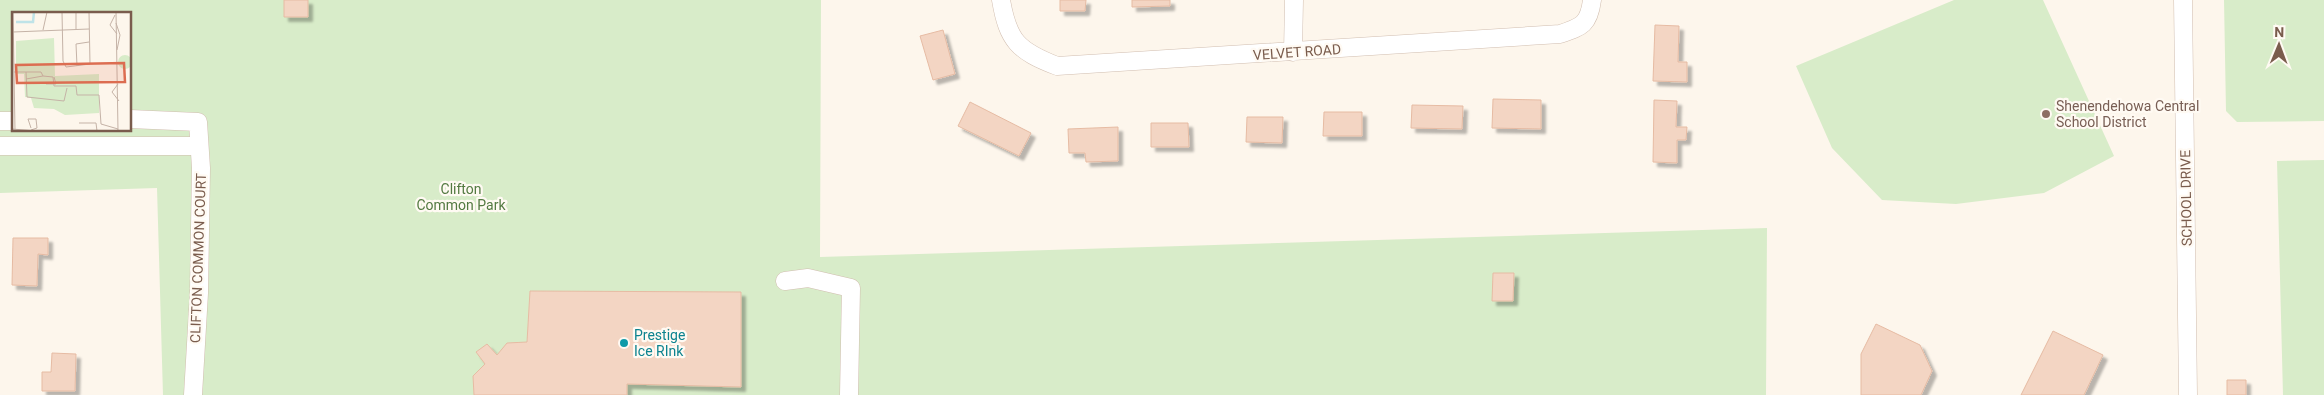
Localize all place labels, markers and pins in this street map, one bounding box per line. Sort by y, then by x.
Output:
place label: Shenendehowa Central School District [2056,98,2199,130]
marker: Shenendehowa Central School District [2040,108,2052,120]
place label: Prestige Ice RInk [634,327,685,359]
marker: Prestige Ice RInk [618,337,630,349]

